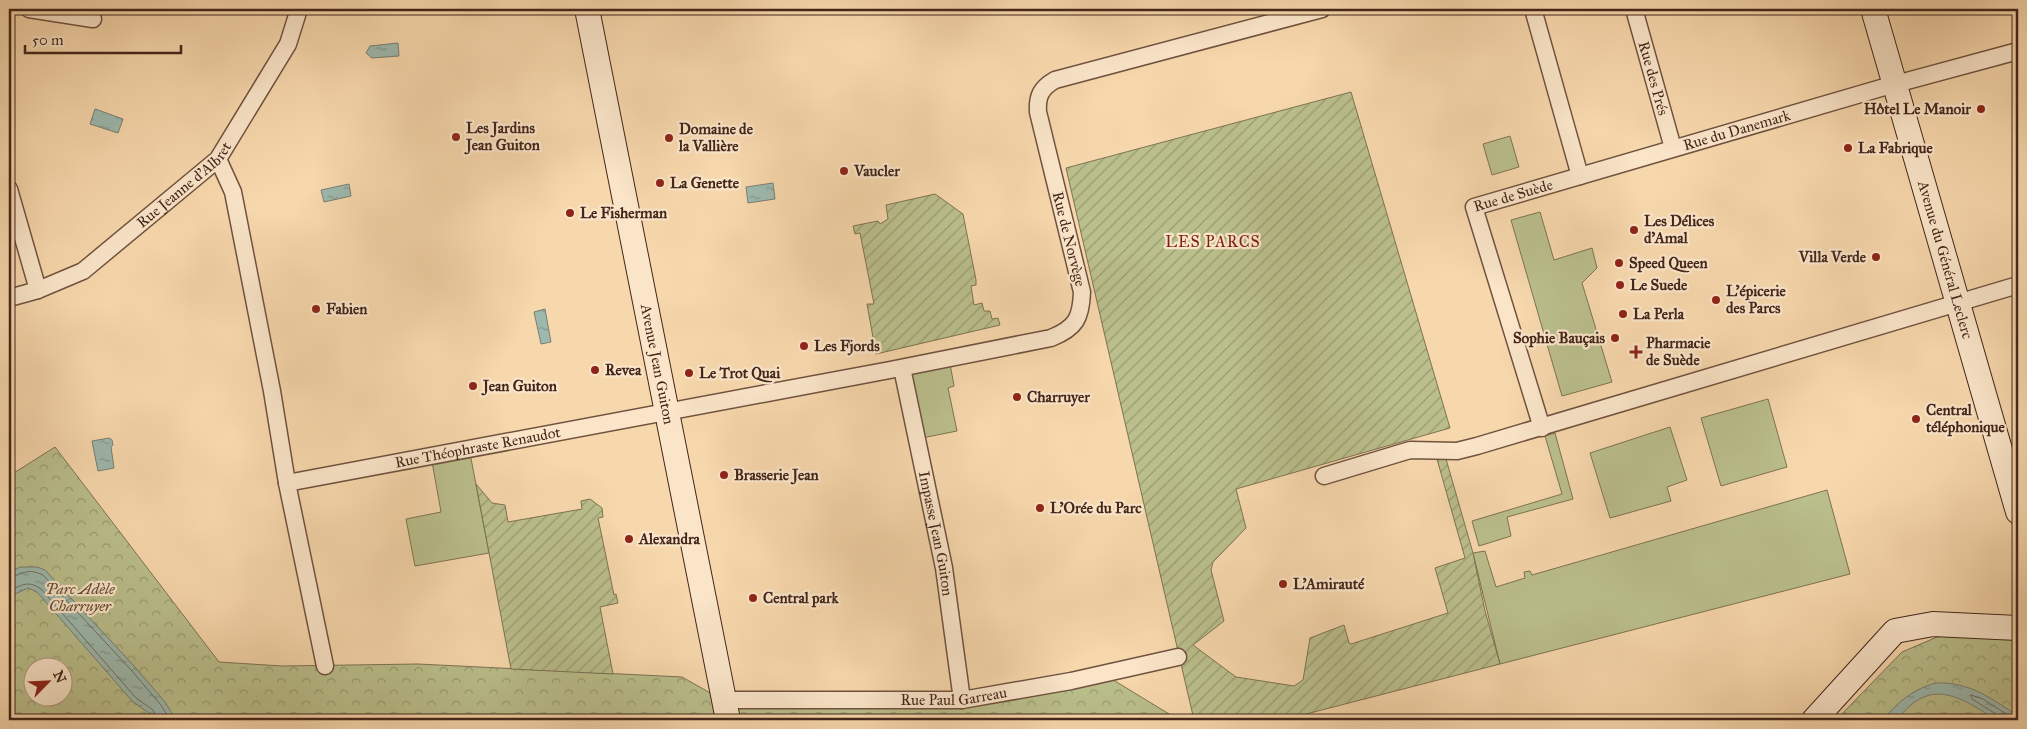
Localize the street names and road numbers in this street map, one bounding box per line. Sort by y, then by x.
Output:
street label: Rue des Prés [1634,39,1672,117]
street label: Rue du Danemark [1681,106,1792,154]
street label: Rue Jeanne d'Albret [133,138,236,232]
street label: Rue de Suède [1471,175,1555,216]
street label: Avenue du Général Leclerc [1914,178,1977,341]
street label: Rue de Norvège [1048,190,1090,288]
street label: Avenue Jean Guiton [637,301,678,426]
street label: Rue Théophraste Renaudot [393,423,563,472]
street label: Impasse Jean Guiton [915,469,957,597]
street label: Rue Paul Garreau [901,683,1008,709]

